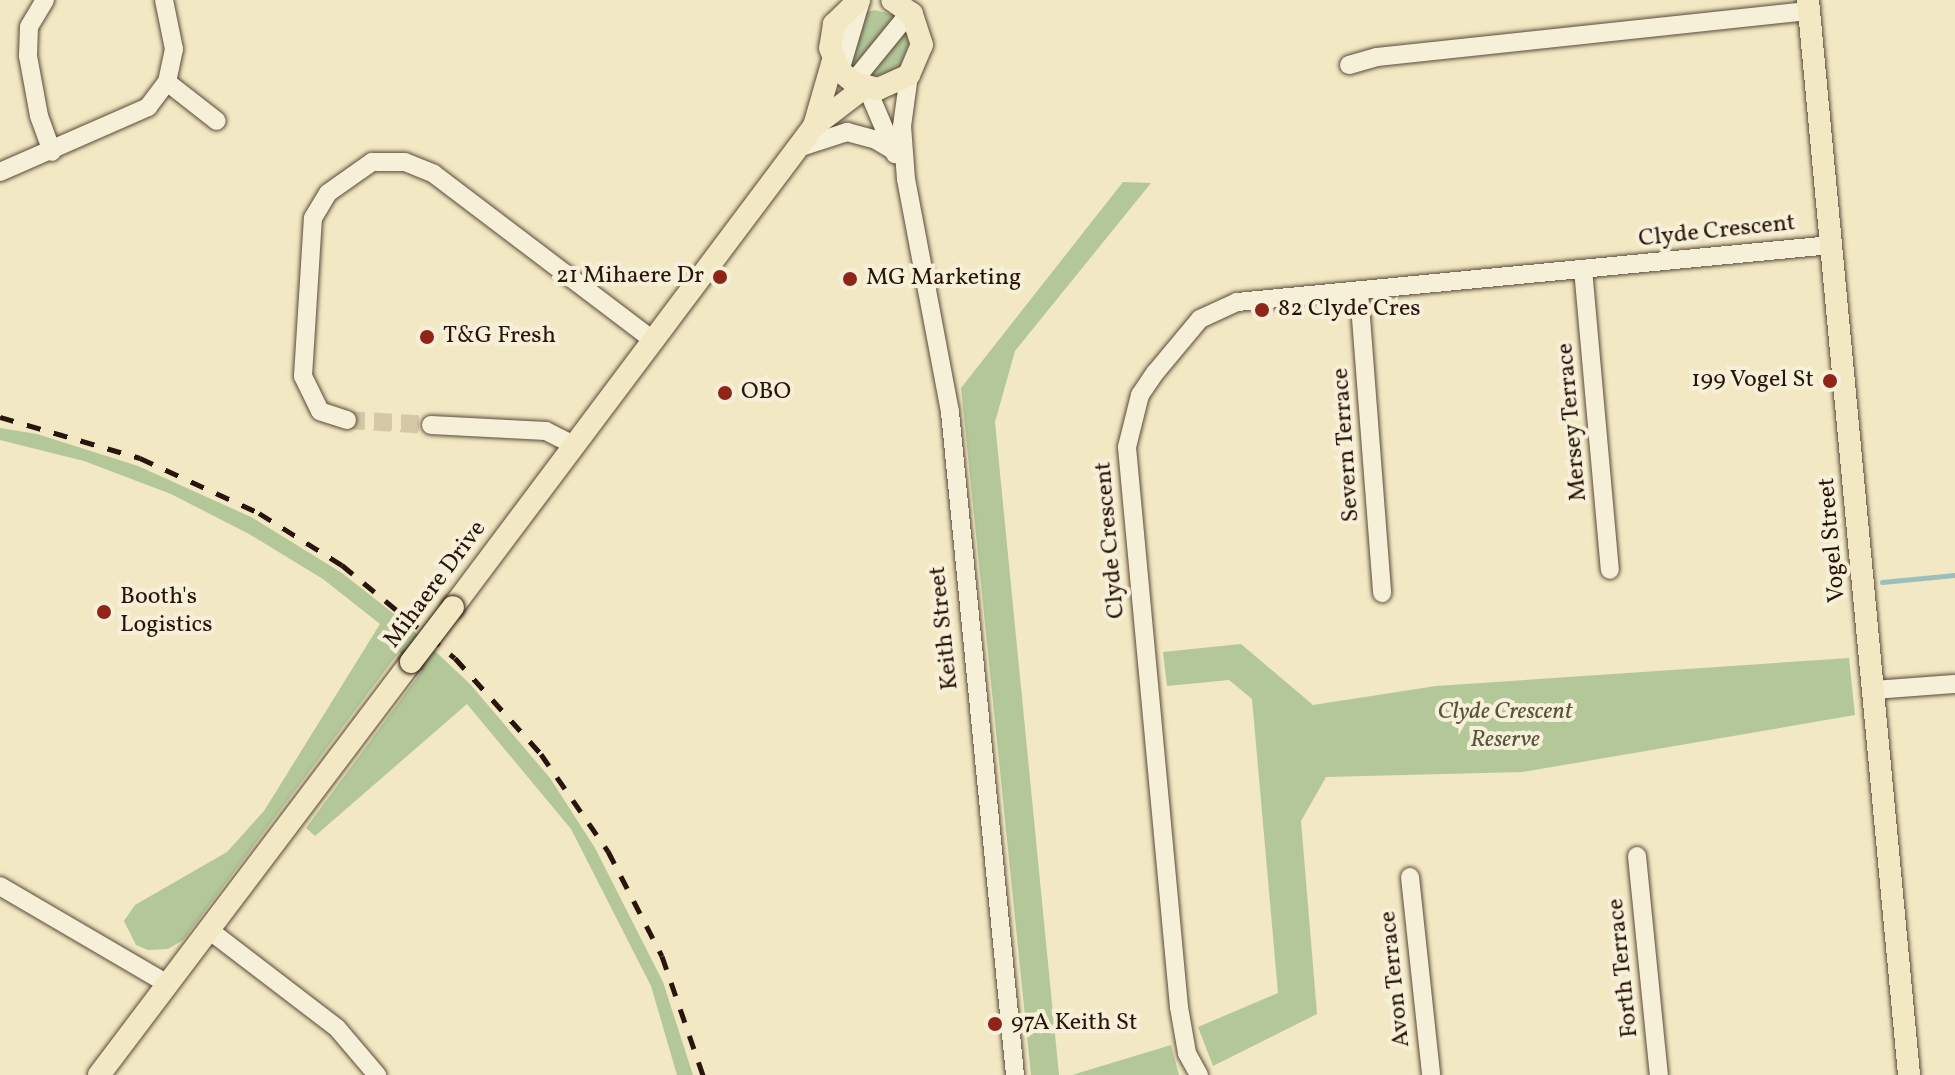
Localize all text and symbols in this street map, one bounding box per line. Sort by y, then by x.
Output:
street label: Clyde Crescent [1637,209,1797,255]
place label: 21 Mihaere Dr [556,263,704,291]
place label: MG Marketing [866,265,1021,293]
marker: 21 Mihaere Dr [711,268,729,286]
marker: MG Marketing [841,270,859,288]
place label: 82 Clyde Cres [1278,296,1421,324]
marker: 82 Clyde Cres [1253,301,1271,319]
place label: T&G Fresh [443,323,556,351]
marker: T&G Fresh [418,328,436,346]
street label: Mersey Terrace [1552,341,1594,503]
street label: Severn Terrace [1327,367,1367,523]
place label: 199 Vogel St [1690,367,1814,395]
marker: 199 Vogel St [1821,372,1839,390]
place label: OBO [741,379,791,407]
marker: OBO [716,384,734,402]
street label: Clyde Crescent [1090,460,1132,620]
street label: Vogel Street [1813,476,1853,604]
street label: Mihaere Drive [379,516,493,654]
street label: Keith Street [924,565,966,691]
place label: Booth's Logistics [120,584,213,640]
marker: Booth's Logistics [95,603,113,621]
park label: Clyde Crescent Reserve [1437,699,1573,755]
street label: Forth Terrace [1602,897,1646,1039]
street label: Avon Terrace [1374,909,1418,1049]
place label: 97A Keith St [1011,1010,1138,1038]
marker: 97A Keith St [986,1015,1004,1033]

